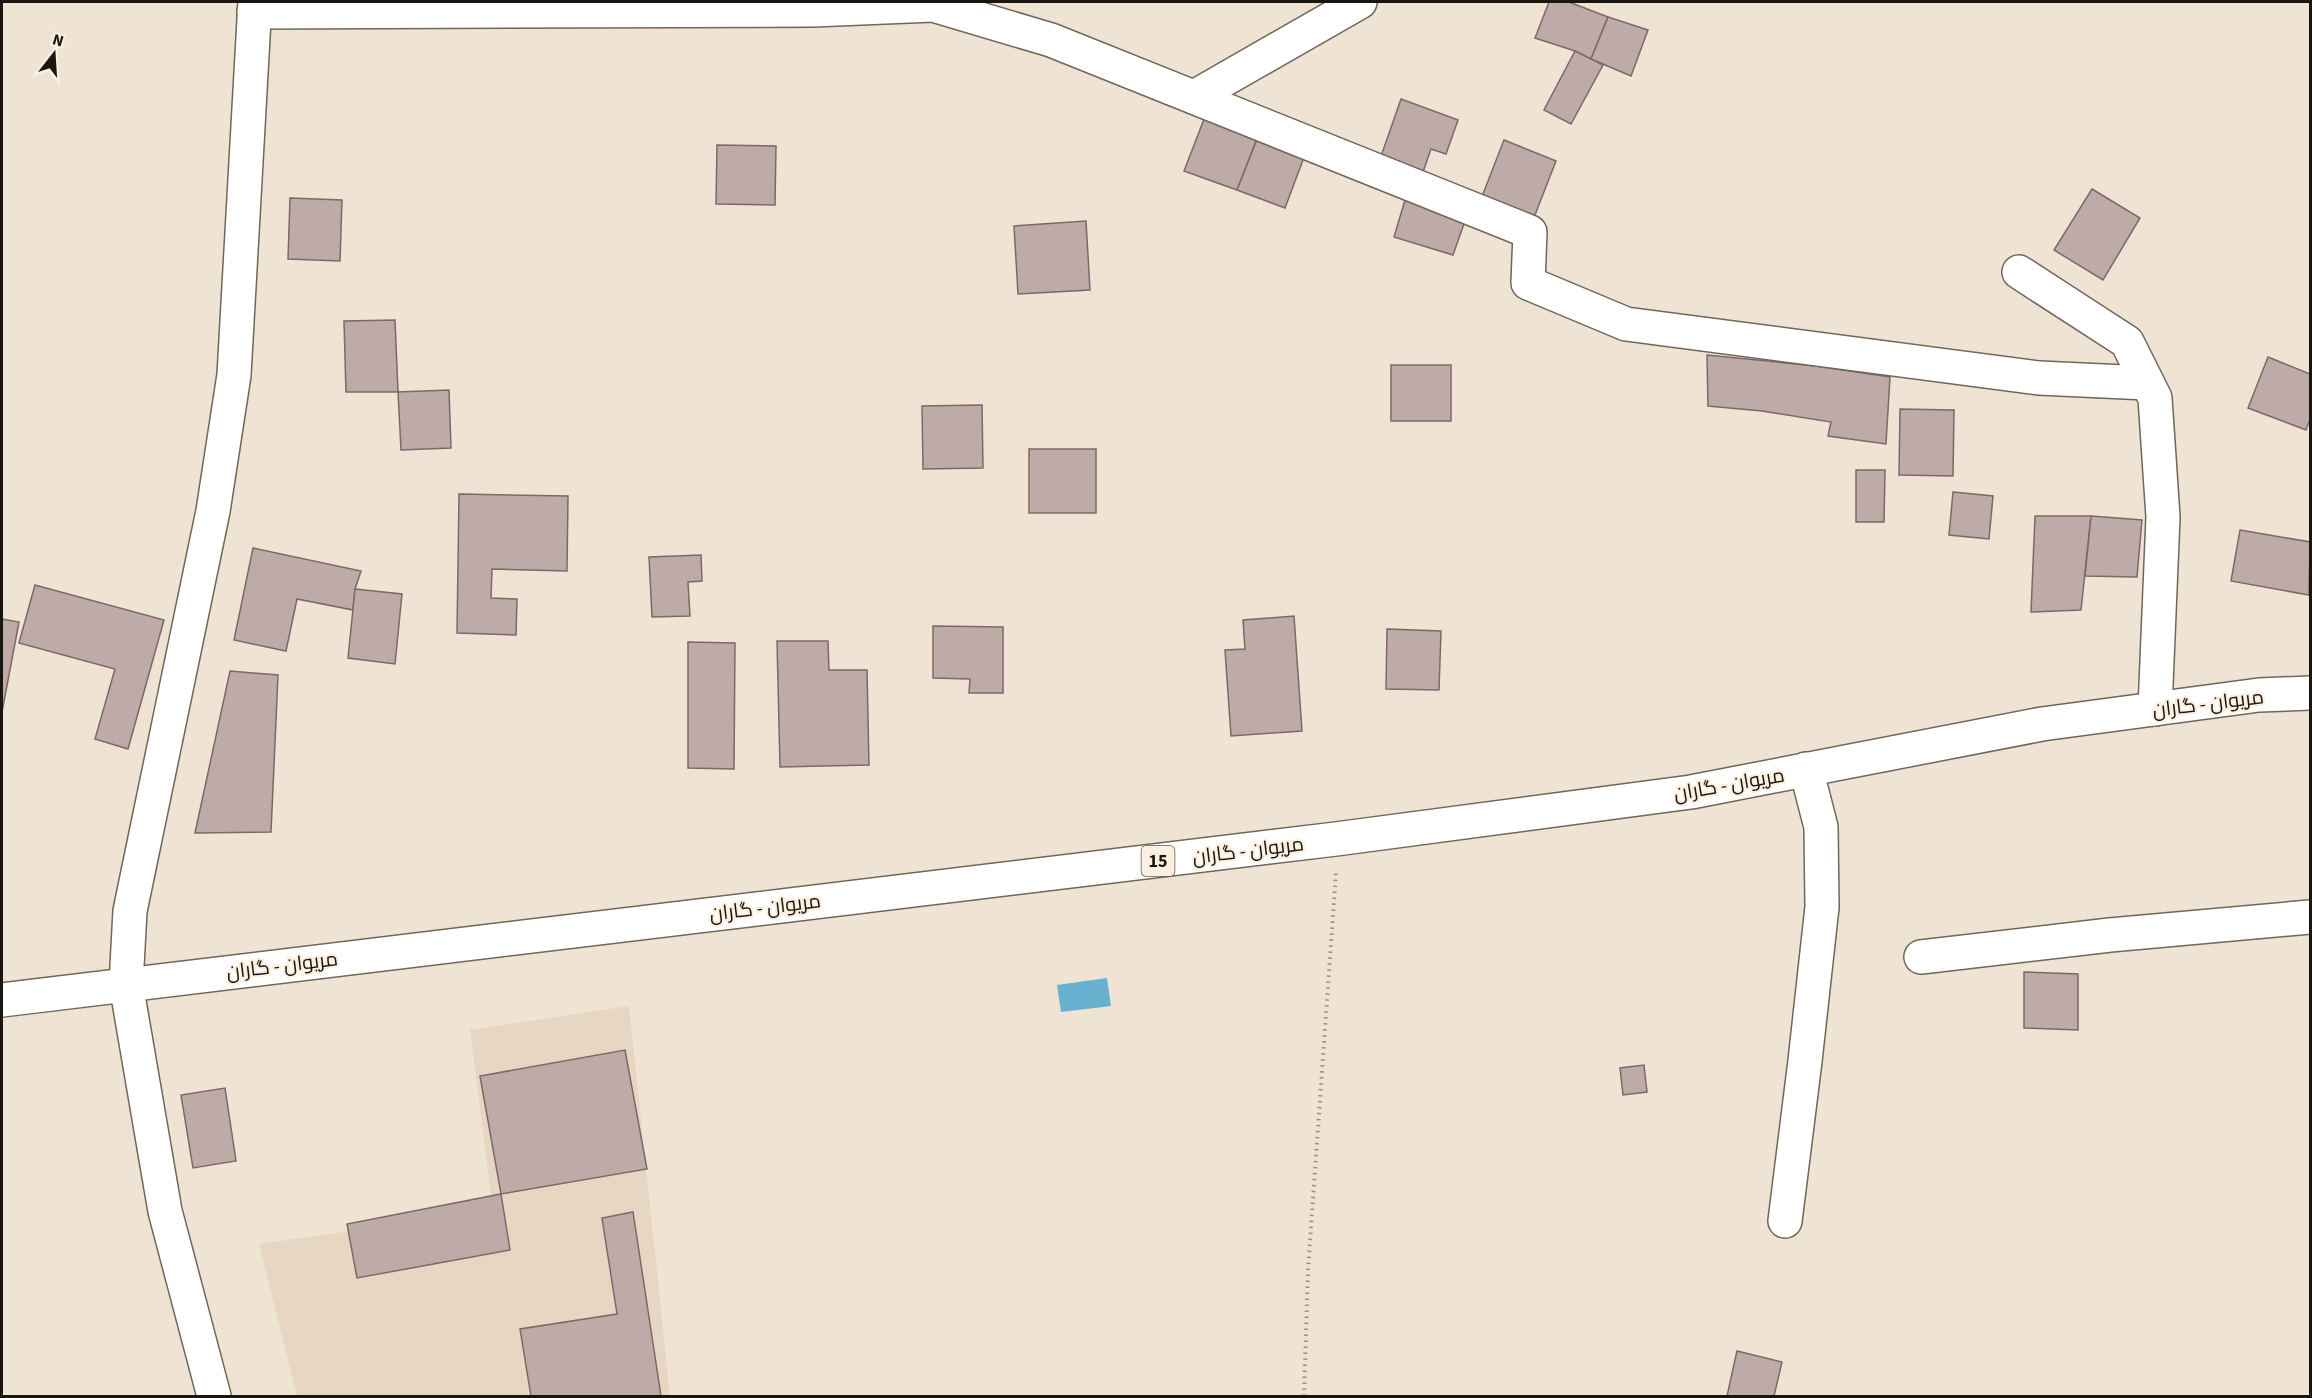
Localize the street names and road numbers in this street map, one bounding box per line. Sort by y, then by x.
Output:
street label: مریوان - گاران [2151,683,2265,725]
street label: مریوان - گاران [1672,761,1787,808]
street label: مریوان - گاران [1191,830,1305,872]
road number: 15 [1142,846,1174,876]
street label: مریوان - گاران [708,887,822,929]
street label: مریوان - گاران [225,945,339,987]

